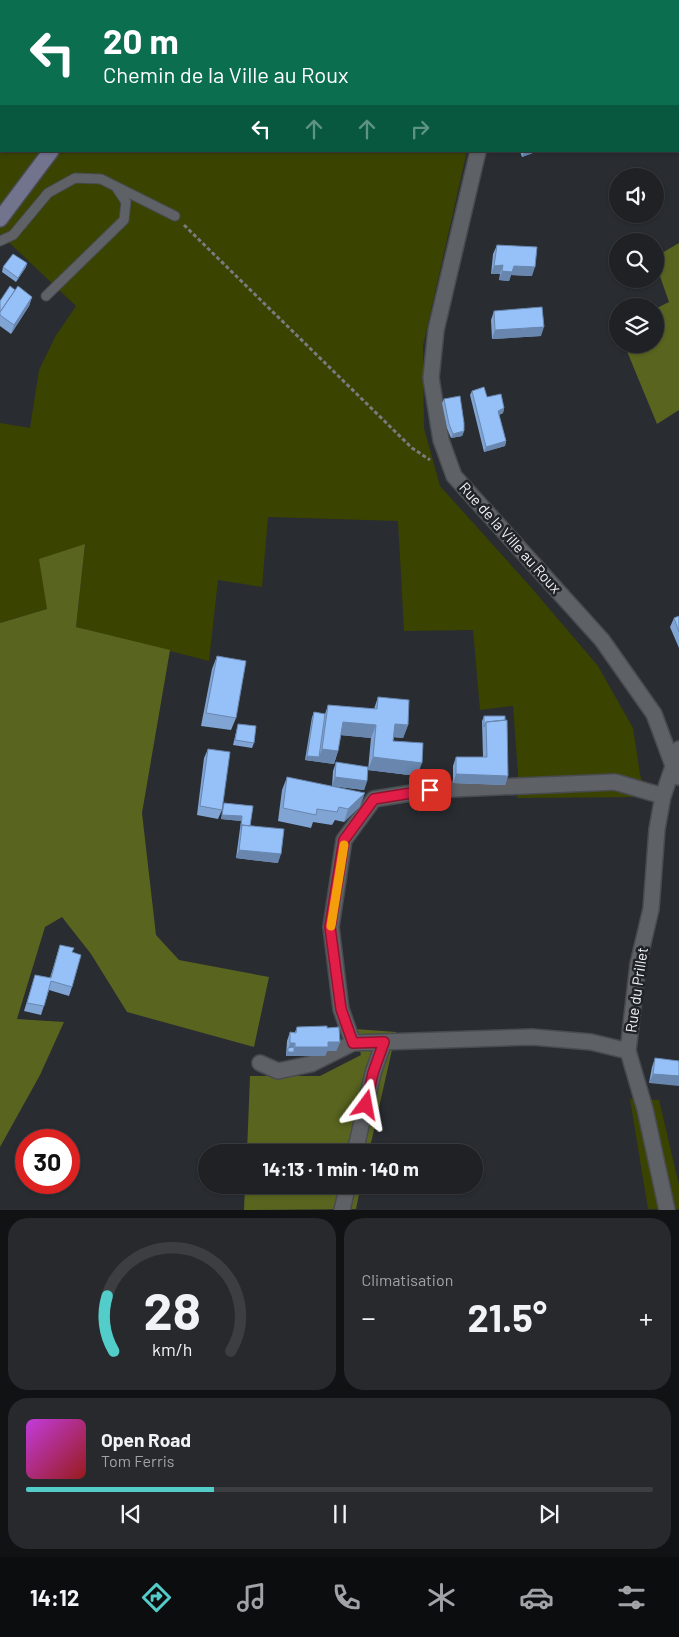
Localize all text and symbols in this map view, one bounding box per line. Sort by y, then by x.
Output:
text: 20 m [103,19,179,61]
icon: left [20,20,85,85]
text: Chemin de la Ville au Roux [103,61,349,87]
icon: left [247,115,275,143]
icon: ahead [300,115,328,143]
icon: ahead [353,115,381,143]
icon: right [406,115,434,143]
map controls [609,168,664,353]
button: sound [609,168,664,223]
button: search [609,233,664,288]
button: layers [609,298,664,353]
street label: Rue de la Ville au Roux [456,478,565,597]
pin [409,769,451,811]
icon: arrive [416,776,444,804]
street label: Rue du Prillet [621,946,651,1034]
position arrow [339,1078,391,1130]
speed limit sign: 30 [15,1129,80,1194]
text: 14:13 · 1 min · 140 m [262,1157,419,1180]
text: Climatisation [362,1270,453,1289]
text: 28 [143,1278,200,1340]
text: 21.5° [467,1294,547,1340]
text: − [362,1300,376,1334]
text: + [639,1300,653,1334]
text: km/h [152,1338,192,1360]
text: Open Road [101,1428,191,1451]
text: Tom Ferris [101,1451,175,1470]
icon: previous [117,1500,145,1528]
icon: pause [326,1500,354,1528]
icon: next [535,1500,563,1528]
icon: directions [139,1580,174,1615]
icon: music [234,1580,269,1615]
icon: phone [329,1580,364,1615]
icon: climate [424,1580,459,1615]
icon: car [519,1580,554,1615]
icon: filters [614,1580,649,1615]
text: 14:12 [30,1584,79,1610]

